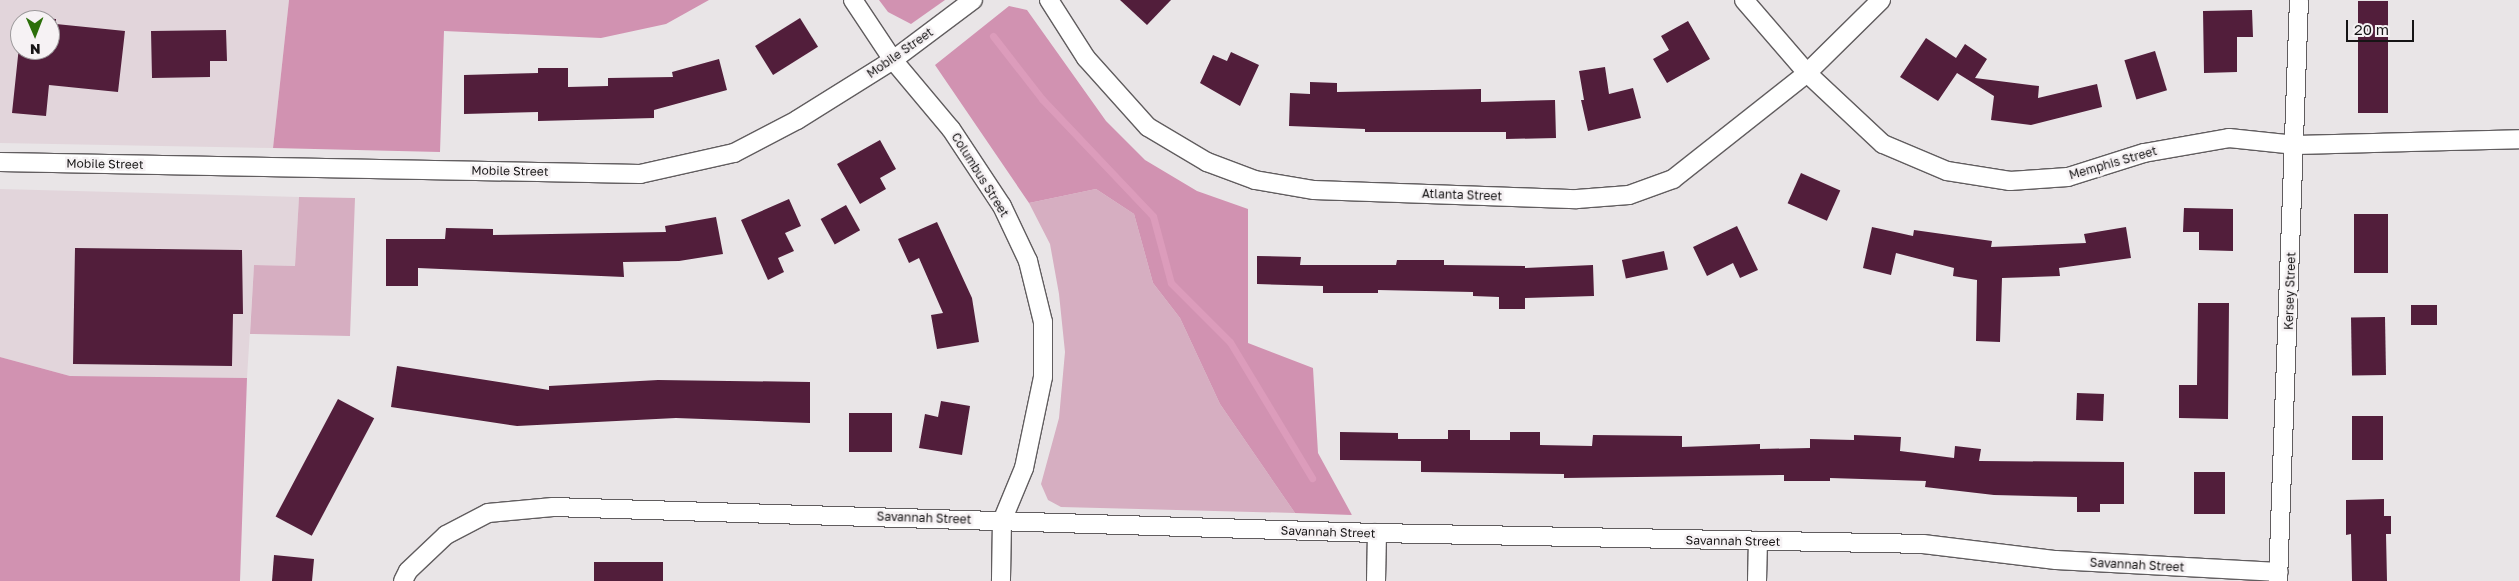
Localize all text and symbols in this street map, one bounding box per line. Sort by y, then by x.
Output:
north arrow [10,10,60,60]
scale bar [2349,10,2416,42]
text: 20 m [2354,20,2389,38]
street label: Mobile Street [864,25,936,81]
text: N [30,41,41,58]
street label: Columbus Street [948,130,1012,220]
street label: Memphis Street [2067,144,2159,182]
street label: Mobile Street [66,156,144,172]
street label: Mobile Street [471,163,549,179]
street label: Atlanta Street [1422,186,1502,204]
street label: Kersey Street [2281,252,2299,330]
street label: Savannah Street [876,509,972,527]
street label: Savannah Street [1280,523,1376,541]
street label: Savannah Street [1685,533,1781,549]
street label: Savannah Street [2089,555,2185,575]

